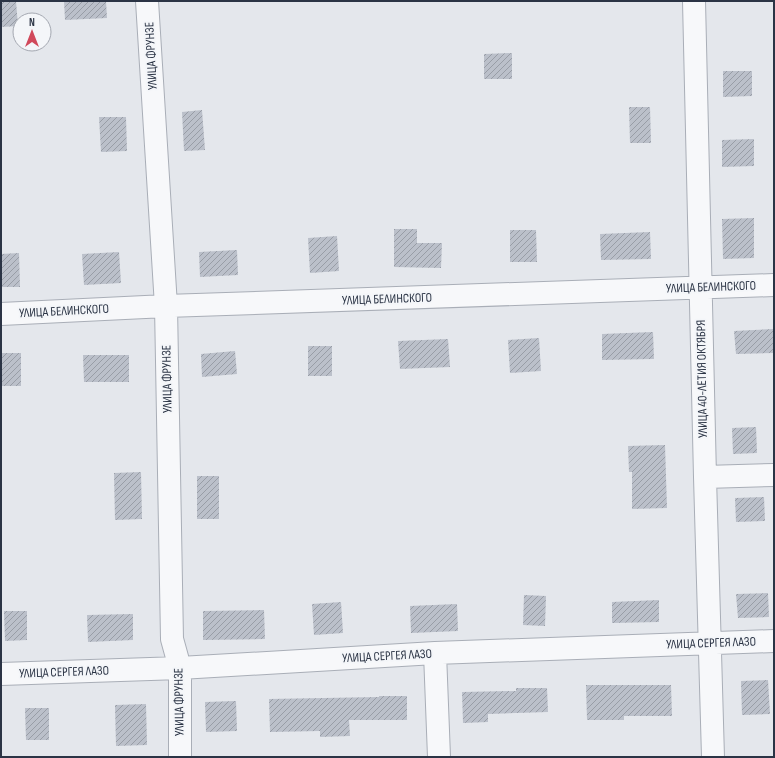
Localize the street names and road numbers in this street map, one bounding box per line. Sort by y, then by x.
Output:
street label: УЛИЦА ФРУНЗЕ [141,21,161,91]
street label: УЛИЦА БЕЛИНСКОГО [666,277,756,297]
street label: УЛИЦА БЕЛИНСКОГО [342,289,432,309]
street label: УЛИЦА БЕЛИНСКОГО [19,301,109,321]
street label: УЛИЦА 40-ЛЕТИЯ ОКТЯБРЯ [693,320,711,438]
street label: УЛИЦА ФРУНЗЕ [158,345,176,413]
street label: УЛИЦА СЕРГЕЯ ЛАЗО [666,633,756,653]
street label: УЛИЦА СЕРГЕЯ ЛАЗО [342,646,432,666]
street label: УЛИЦА СЕРГЕЯ ЛАЗО [19,662,109,682]
street label: УЛИЦА ФРУНЗЕ [170,668,188,736]

